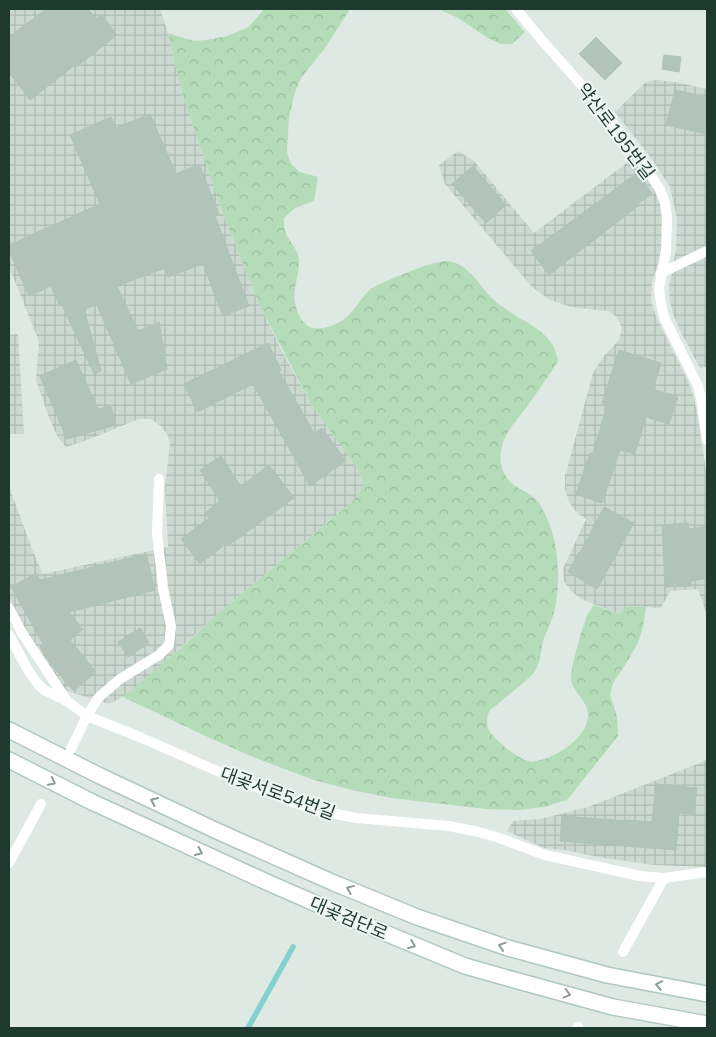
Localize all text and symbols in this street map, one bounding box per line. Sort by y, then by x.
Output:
street label: 약산로195번길 [572,78,660,184]
street label: 대곶서로54번길 [217,762,339,824]
one-way arrow [47,776,56,786]
one-way arrow [150,797,159,807]
one-way arrow [194,845,203,856]
one-way arrow [346,885,355,896]
street label: 대곶검단로 [306,891,392,945]
one-way arrow [407,938,416,949]
one-way arrow [498,942,506,952]
one-way arrow [655,981,664,991]
one-way arrow [562,989,570,999]

